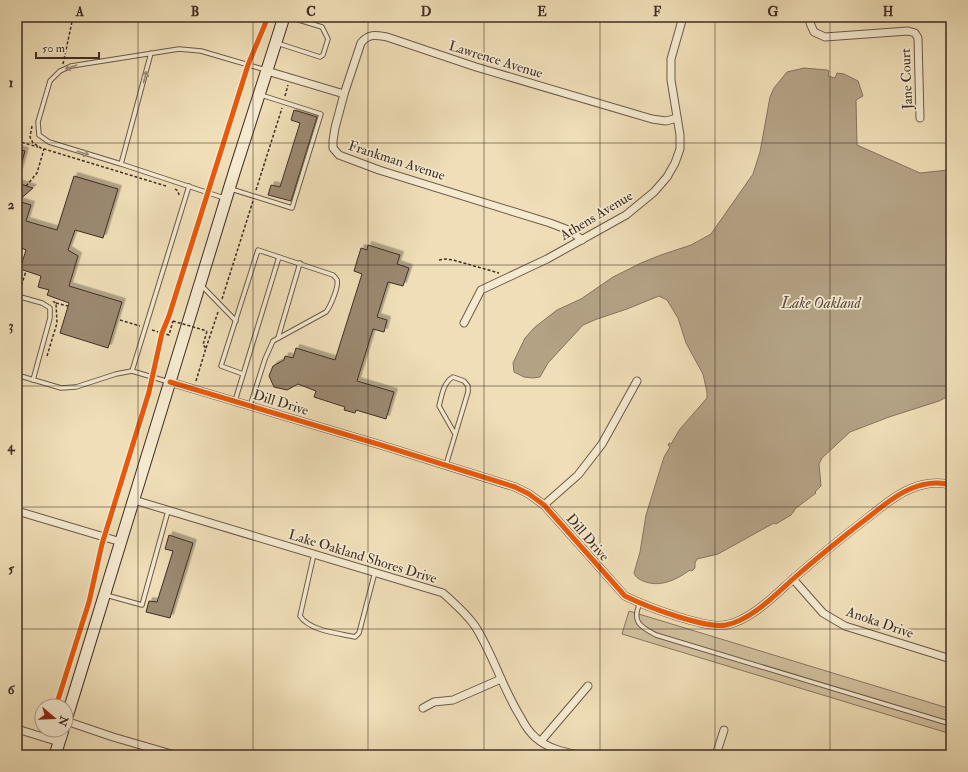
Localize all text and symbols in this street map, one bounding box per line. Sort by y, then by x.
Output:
text: A [75,4,85,20]
text: B [191,4,199,20]
text: C [306,4,316,20]
text: D [421,4,432,20]
text: E [537,4,547,20]
text: F [653,4,662,20]
text: G [768,4,779,20]
text: H [883,4,894,20]
scale bar [36,34,99,60]
street label: Lawrence Avenue [447,37,545,82]
text: 50 m [42,41,66,56]
street label: Jane Court [897,48,916,111]
one-way arrow [65,64,78,71]
one-way arrow [142,70,149,83]
text: 1 [9,75,14,91]
street label: Frankman Avenue [346,137,447,184]
one-way arrow [76,150,89,157]
street label: Athens Avenue [556,187,636,244]
text: 2 [8,197,15,213]
water label: Lake Oakland [780,294,862,313]
text: 3 [9,318,14,334]
street label: Dill Drive [251,386,311,419]
text: 4 [6,439,15,455]
street label: Dill Drive [562,510,613,565]
street label: Lake Oakland Shores Drive [287,526,439,587]
text: 5 [8,561,14,577]
street label: Anoka Drive [843,603,916,642]
text: 6 [8,682,16,698]
north arrow [34,698,74,738]
text: N [55,713,71,729]

